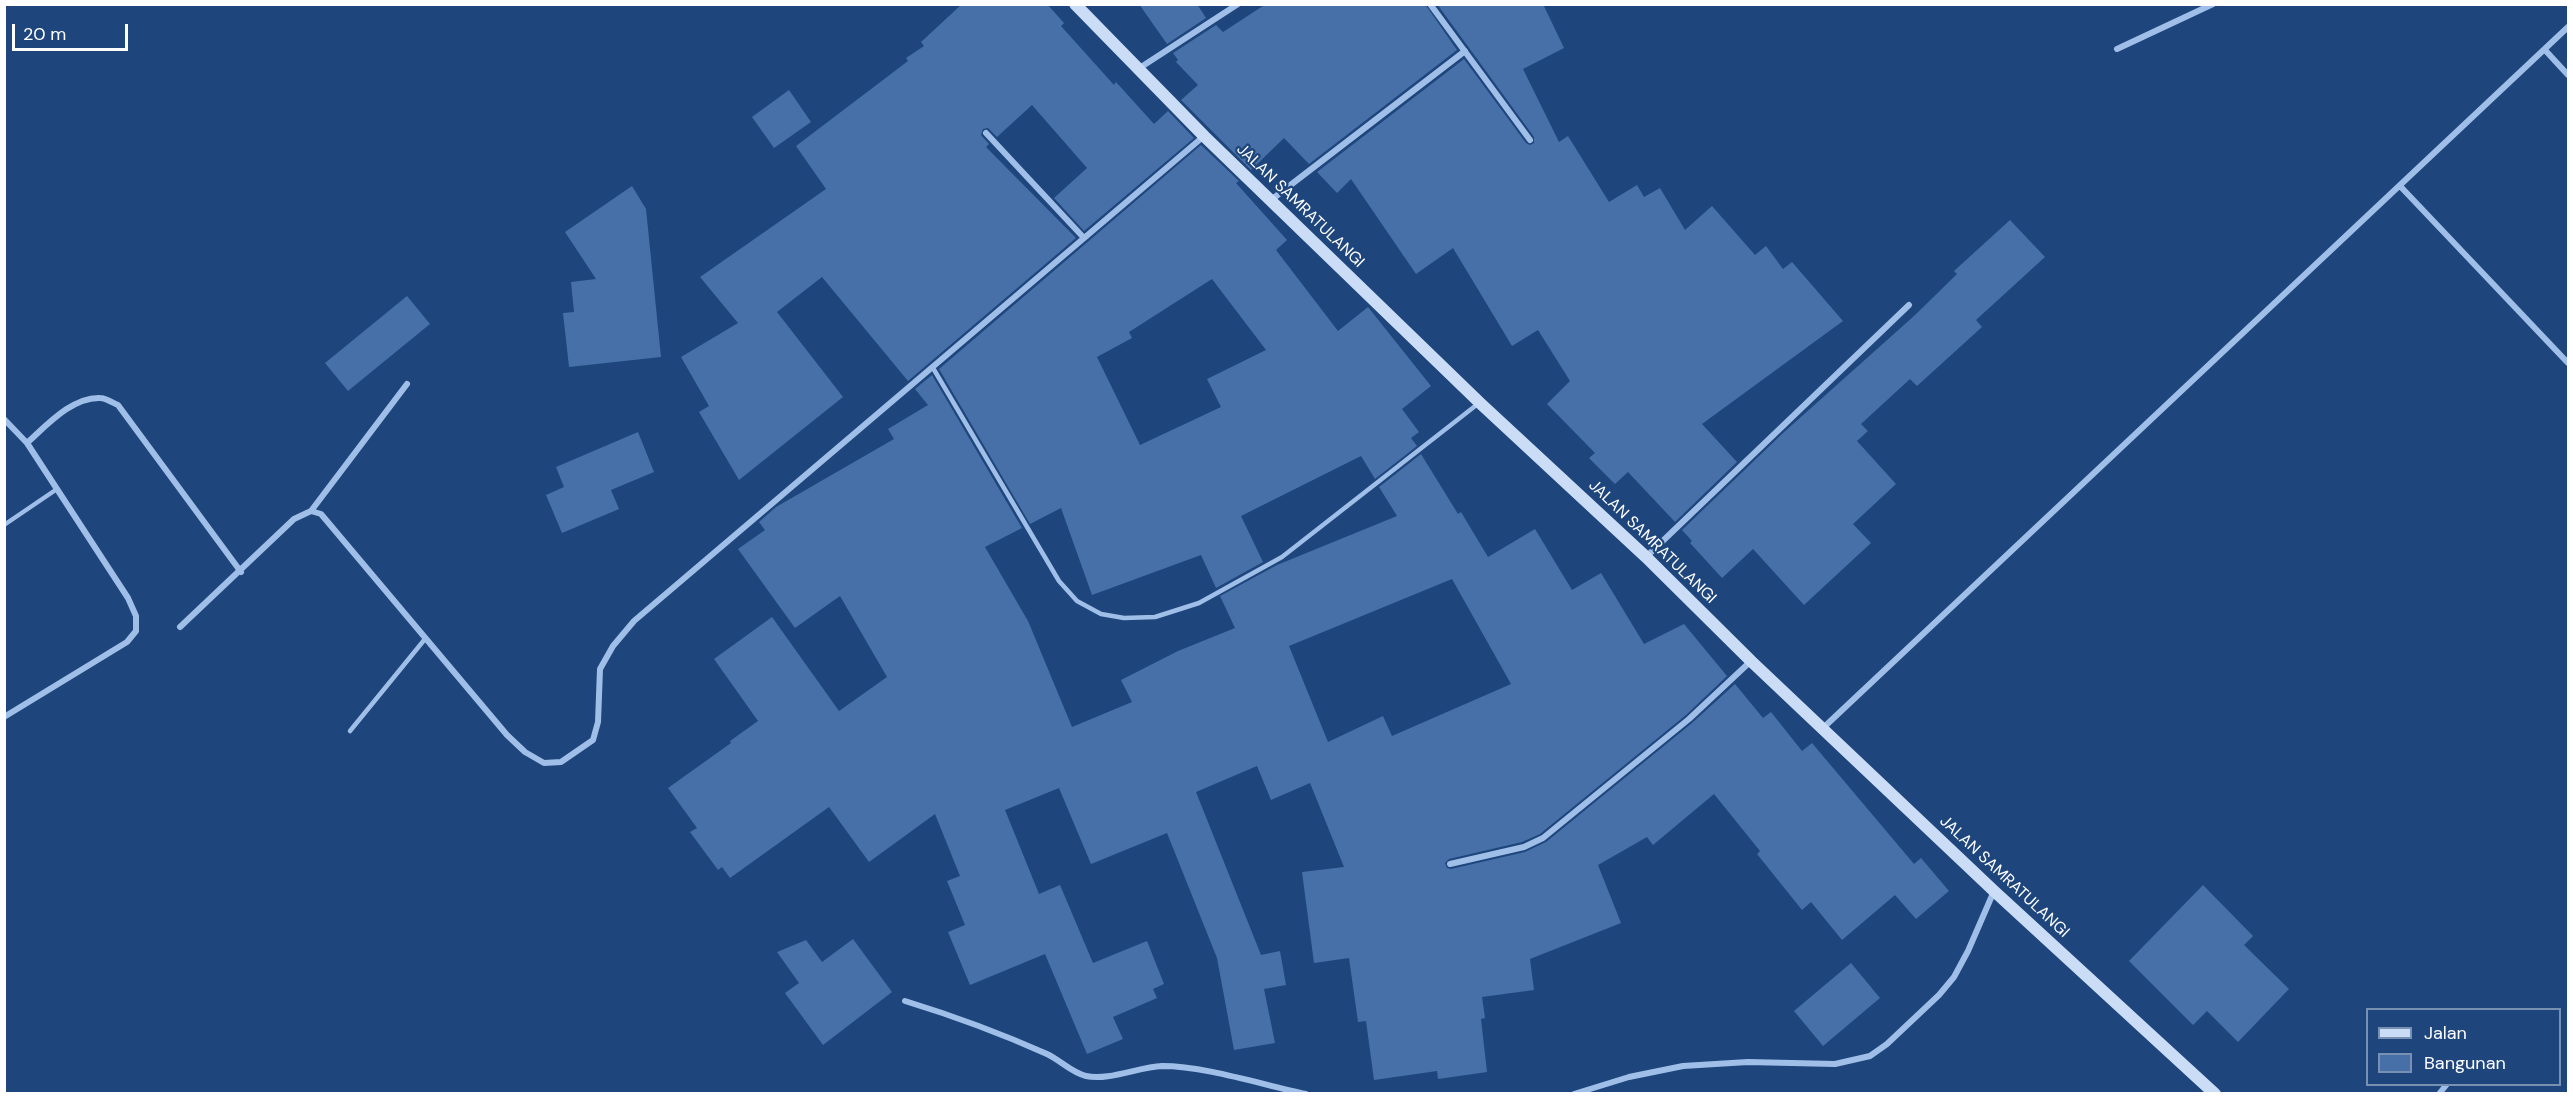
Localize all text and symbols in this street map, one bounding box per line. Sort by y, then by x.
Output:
scale bar [15,12,130,50]
text: 20 m [23,22,66,46]
street label: JALAN SAMRATULANGI [1232,140,1368,272]
street label: JALAN SAMRATULANGI [1584,476,1720,608]
street label: JALAN SAMRATULANGI [1935,812,2073,942]
legend [2366,1008,2561,1086]
text: Jalan [2424,1021,2467,1045]
text: Bangunan [2424,1051,2506,1075]

